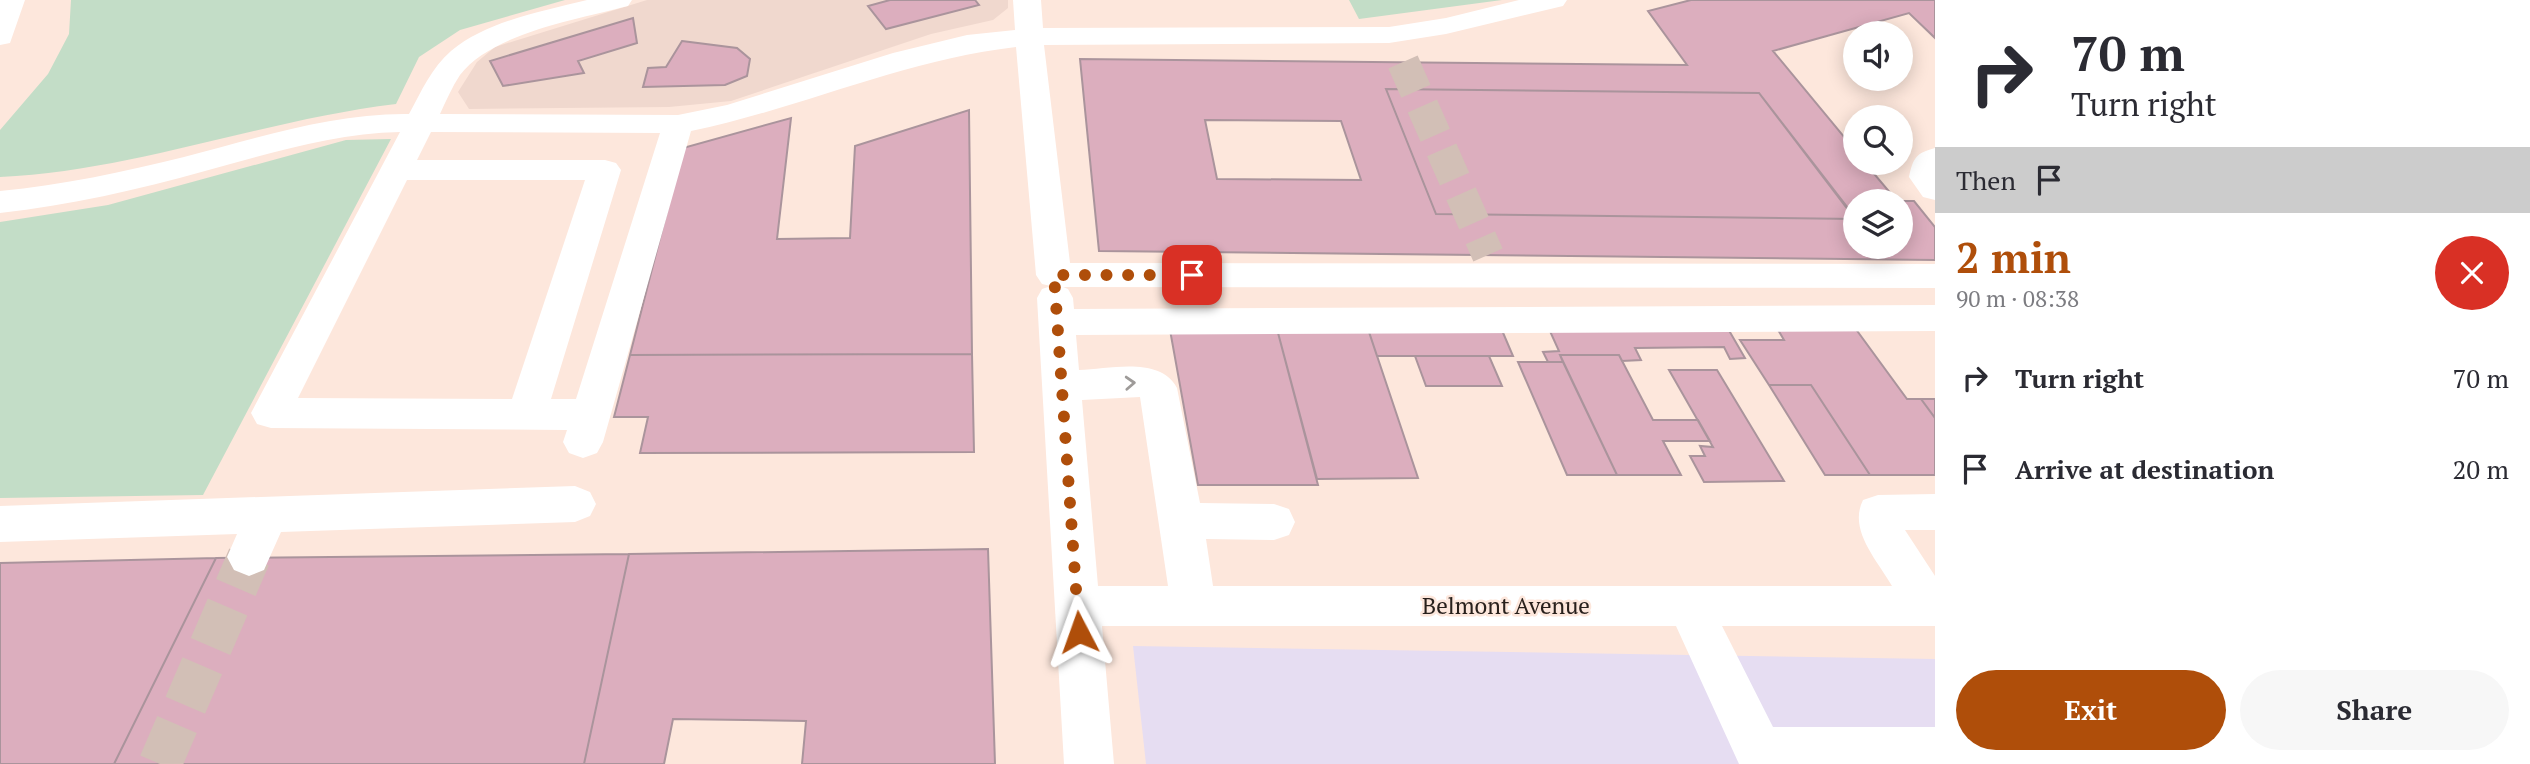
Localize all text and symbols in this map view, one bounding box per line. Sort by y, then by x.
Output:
text: 70 m [2071,20,2185,85]
map controls [1843,21,1913,259]
button: sound [1843,21,1913,91]
icon: right [1956,28,2047,119]
text: Turn right [2071,83,2217,125]
button: search [1843,105,1913,175]
icon: arrive [2030,161,2068,199]
text: Then [1956,163,2016,197]
button: layers [1843,189,1913,259]
text: 2 min [1956,229,2071,285]
button: close [2435,236,2509,310]
pin [1162,245,1222,305]
icon: arrive [1173,256,1211,294]
text: 90 m · 08:38 [1956,283,2079,314]
icon: right [1956,359,1994,397]
text: Turn right [2015,361,2144,395]
text: 70 m [2453,361,2509,395]
one-way arrow [1124,375,1135,390]
icon: arrive [1956,450,1994,488]
text: Arrive at destination [2015,452,2274,486]
text: 20 m [2453,452,2509,486]
street label: Belmont Avenue [1422,590,1590,621]
position arrow [1042,595,1116,669]
button: Exit [1956,670,2226,750]
button: Share [2240,670,2509,750]

